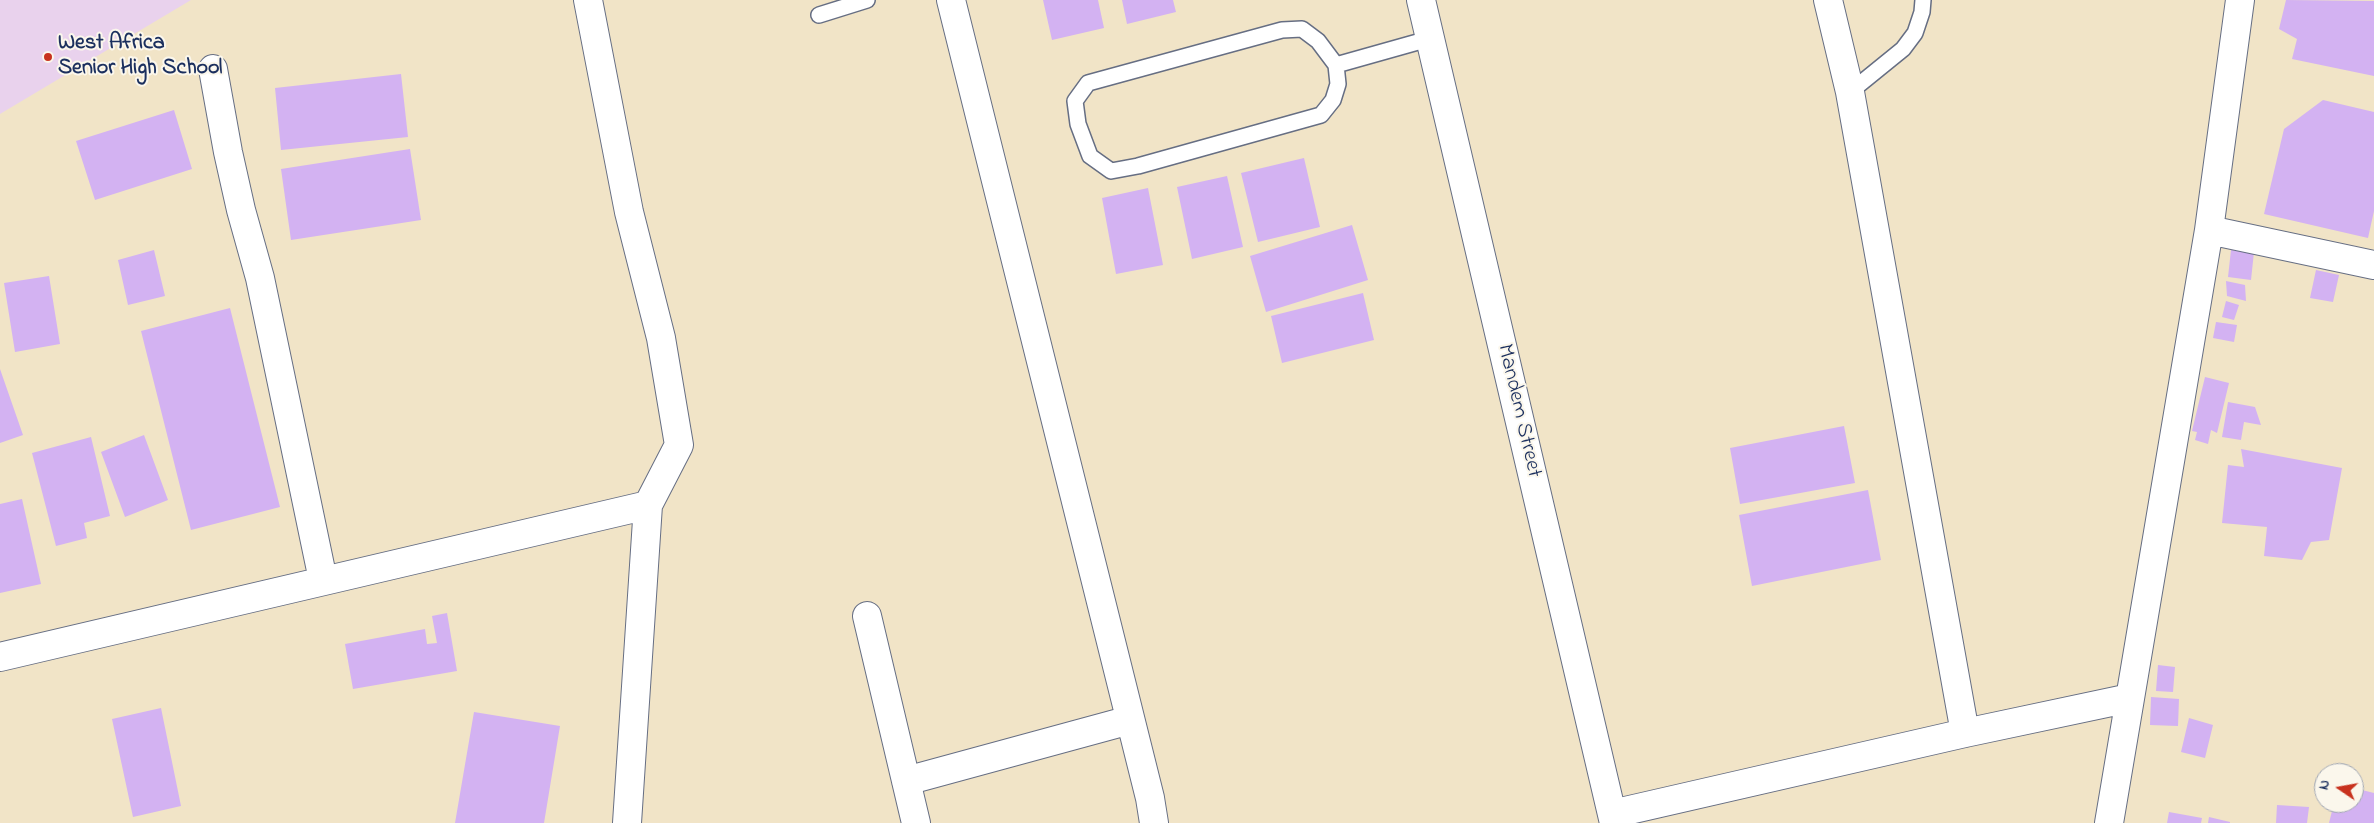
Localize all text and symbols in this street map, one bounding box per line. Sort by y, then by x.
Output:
place label: West Africa Senior High School [58,31,223,82]
marker: West Africa Senior High School [42,51,54,63]
street label: Mandem Street [1490,342,1546,480]
north arrow [2314,763,2364,813]
text: N [2314,778,2336,792]

